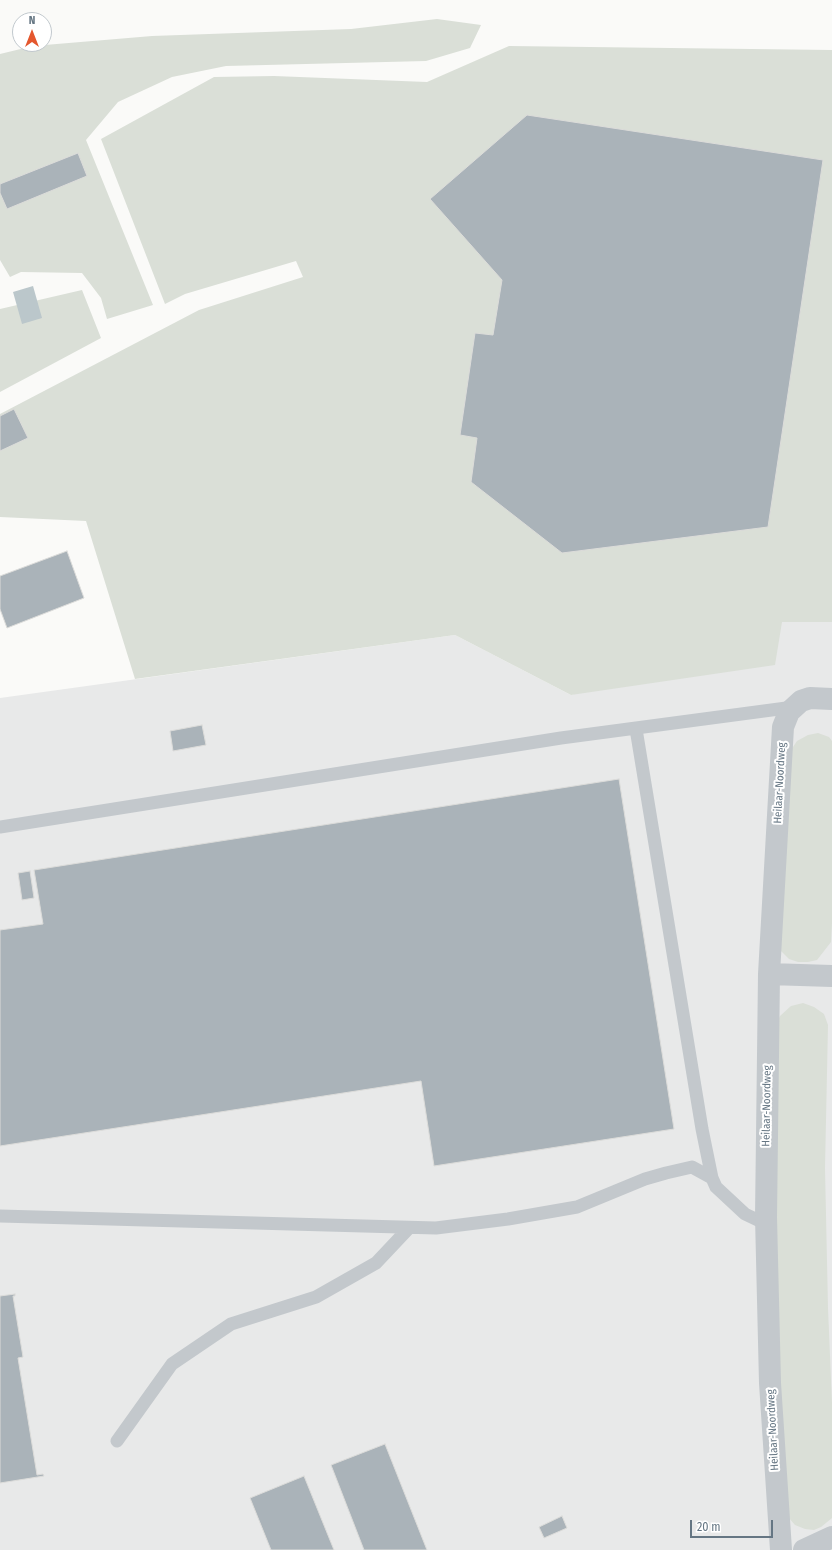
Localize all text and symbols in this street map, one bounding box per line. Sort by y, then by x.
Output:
north arrow [12,12,52,52]
text: N [29,14,35,27]
street label: Heilaar-Noordweg [771,742,789,824]
street label: Heilaar-Noordweg [760,1065,774,1147]
street label: Heilaar-Noordweg [764,1389,782,1471]
scale bar [692,1512,775,1538]
text: 20 m [697,1520,721,1534]

